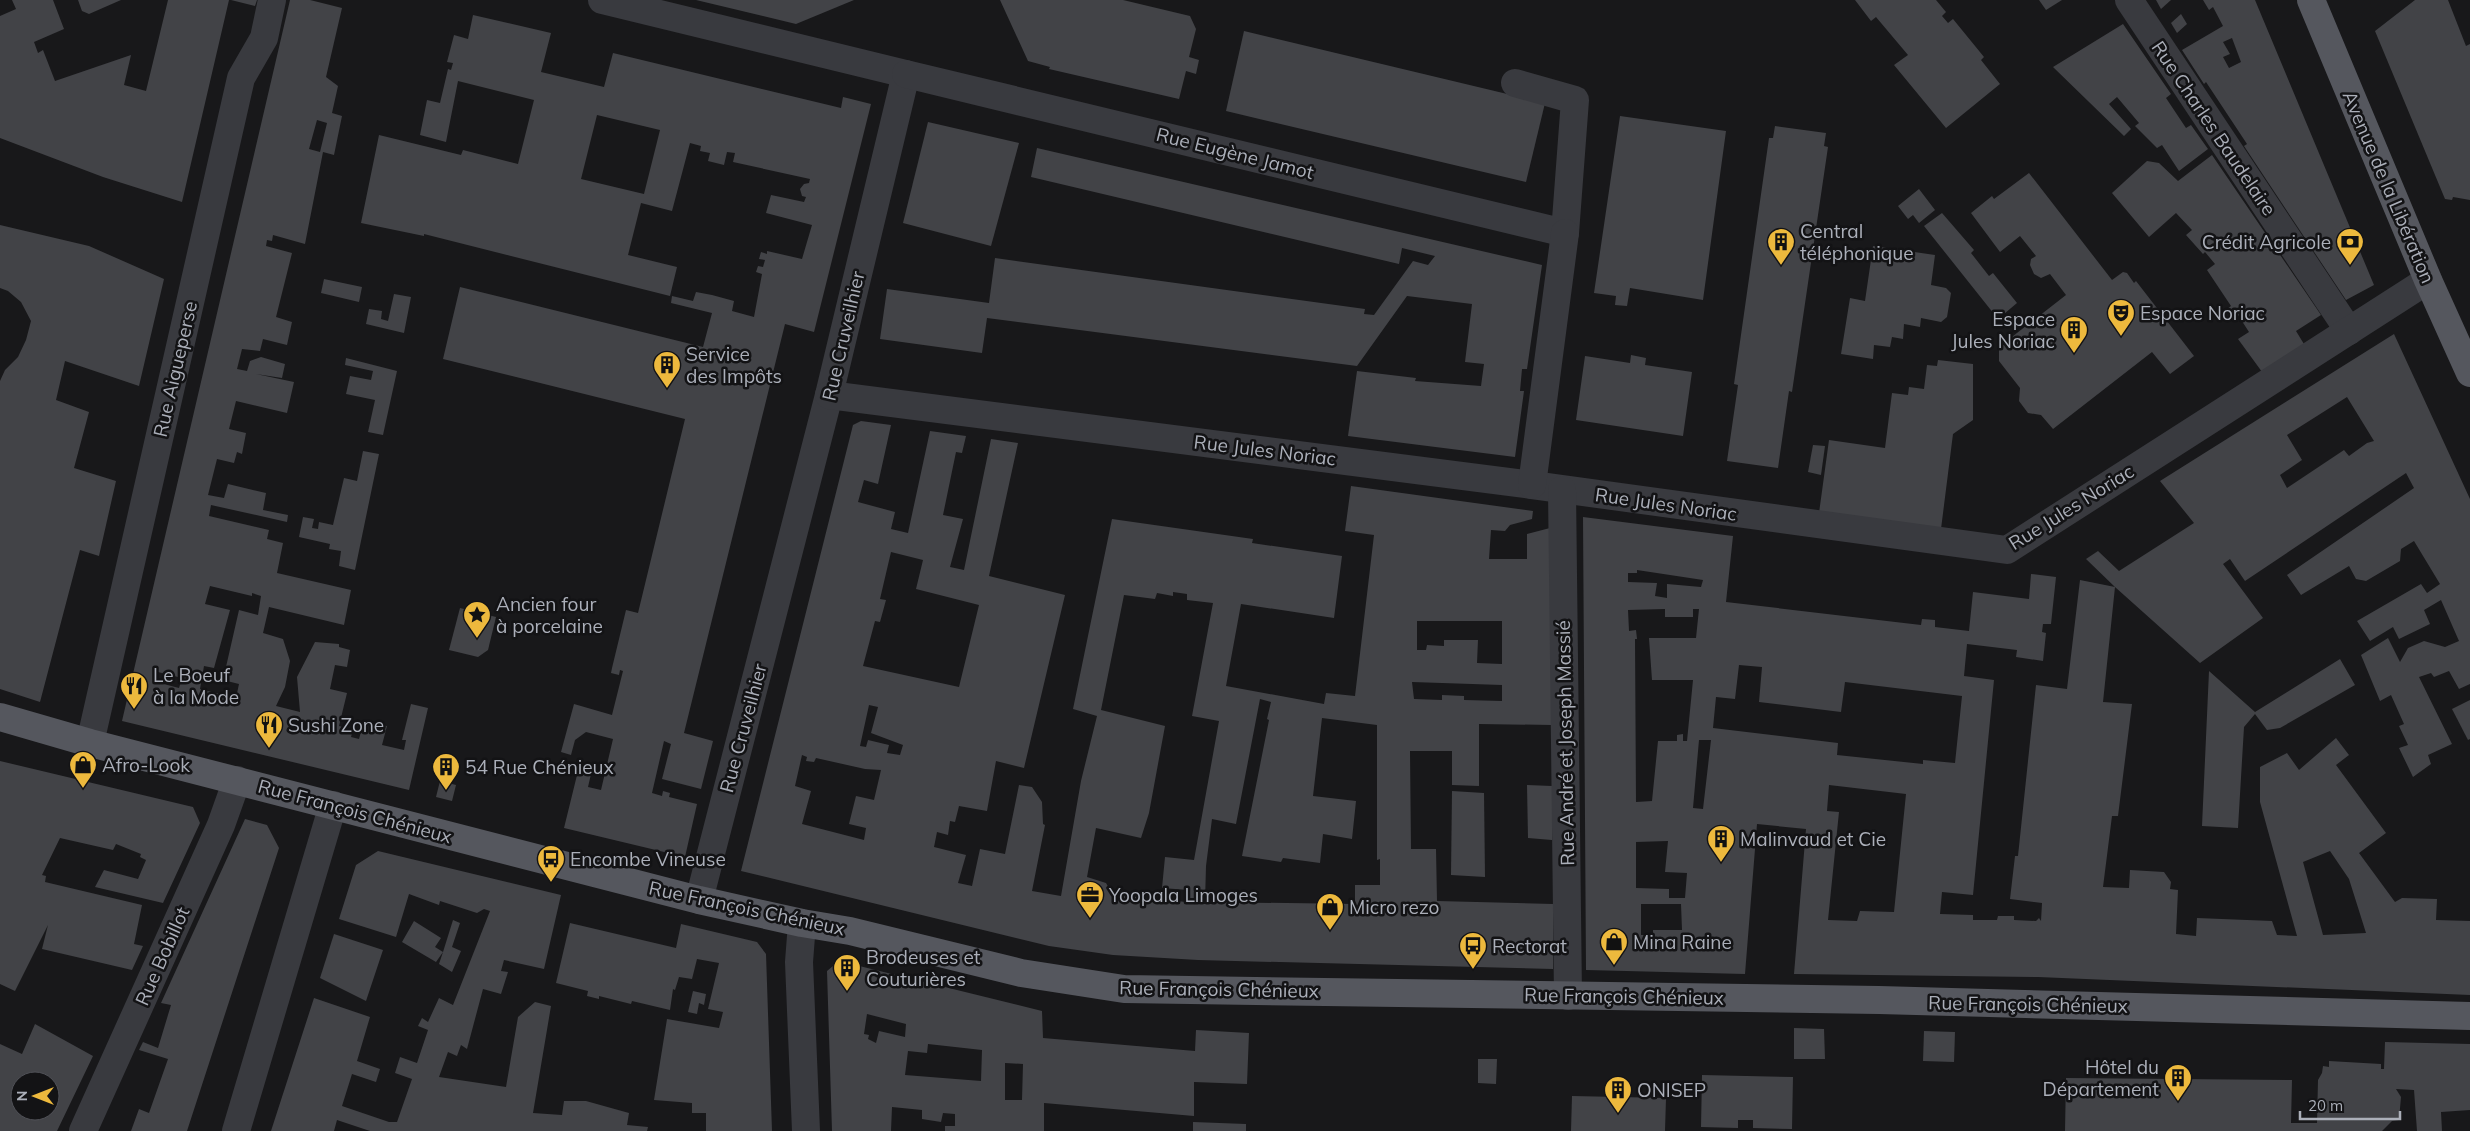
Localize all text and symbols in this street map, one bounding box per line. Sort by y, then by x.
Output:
street label: Rue Charles Baudelaire [2147,36,2281,220]
street label: Avenue de la Libération [2338,87,2440,287]
street label: Rue Eugène Jamot [1154,122,1317,184]
place label: Central téléphonique [1800,219,1914,265]
building icon: Central téléphonique [1766,227,1796,266]
bank icon: Crédit Agricole [2335,227,2365,266]
place label: Crédit Agricole [2202,230,2331,254]
street label: Rue Cruveilhier [816,269,870,403]
theatre icon: Espace Noriac [2106,298,2136,337]
street label: Rue Aigueperse [148,299,202,439]
place label: Espace Noriac [2140,301,2265,325]
place label: Espace Jules Noriac [1951,307,2055,353]
building icon: Espace Jules Noriac [2059,315,2089,354]
place label: Service des Impôts [686,342,782,388]
building icon: Service des Impôts [652,350,682,389]
street label: Rue Jules Noriac [1193,429,1337,471]
street label: Rue Jules Noriac [2004,459,2138,555]
street label: Rue Jules Noriac [1593,482,1739,526]
place label: Ancien four à porcelaine [496,592,603,638]
place icon: Ancien four à porcelaine [462,600,492,639]
street label: Rue André et Joseph Massié [1551,620,1579,866]
street label: Rue Cruveilhier [714,661,772,795]
place label: Le Boeuf à la Mode [153,663,239,709]
restaurant icon: Le Boeuf à la Mode [119,671,149,710]
restaurant icon: Sushi Zone [254,710,284,749]
place label: Sushi Zone [288,713,384,737]
shop icon: Afro-Look [68,750,98,789]
building icon: 54 Rue Chénieux [431,752,461,791]
place label: Afro-Look [102,753,190,777]
place label: 54 Rue Chénieux [465,755,614,779]
street label: Rue François Chénieux [255,774,455,848]
building icon: Malinvaud et Cie [1706,824,1736,863]
place label: Malinvaud et Cie [1740,827,1886,851]
bus stop icon: Encombe Vineuse [536,844,566,883]
place label: Encombe Vineuse [570,847,726,871]
street label: Rue François Chénieux [647,875,847,941]
office icon: Yoopala Limoges [1075,880,1105,919]
place label: Yoopala Limoges [1108,883,1258,907]
shop icon: Micro rezo [1315,892,1345,931]
place label: Micro rezo [1349,895,1439,919]
street label: Rue Bobillot [130,903,195,1009]
shop icon: Mina Raine [1599,927,1629,966]
place label: Mina Raine [1633,930,1732,954]
bus stop icon: Rectorat [1458,931,1488,970]
place label: Rectorat [1492,934,1567,958]
place label: Brodeuses et Couturières [866,945,981,991]
building icon: Brodeuses et Couturières [832,953,862,992]
street label: Rue François Chénieux [1119,975,1319,1003]
street label: Rue François Chénieux [1524,982,1724,1010]
street label: Rue François Chénieux [1928,990,2128,1018]
place label: Hôtel du Département [2043,1055,2159,1101]
building icon: Hôtel du Département [2163,1063,2193,1102]
north arrow [10,1071,60,1121]
building icon: ONISEP [1603,1075,1633,1114]
place label: ONISEP [1637,1078,1706,1102]
scale bar [2300,1088,2400,1120]
text: N [13,1091,31,1101]
text: 20 m [2308,1096,2343,1115]

